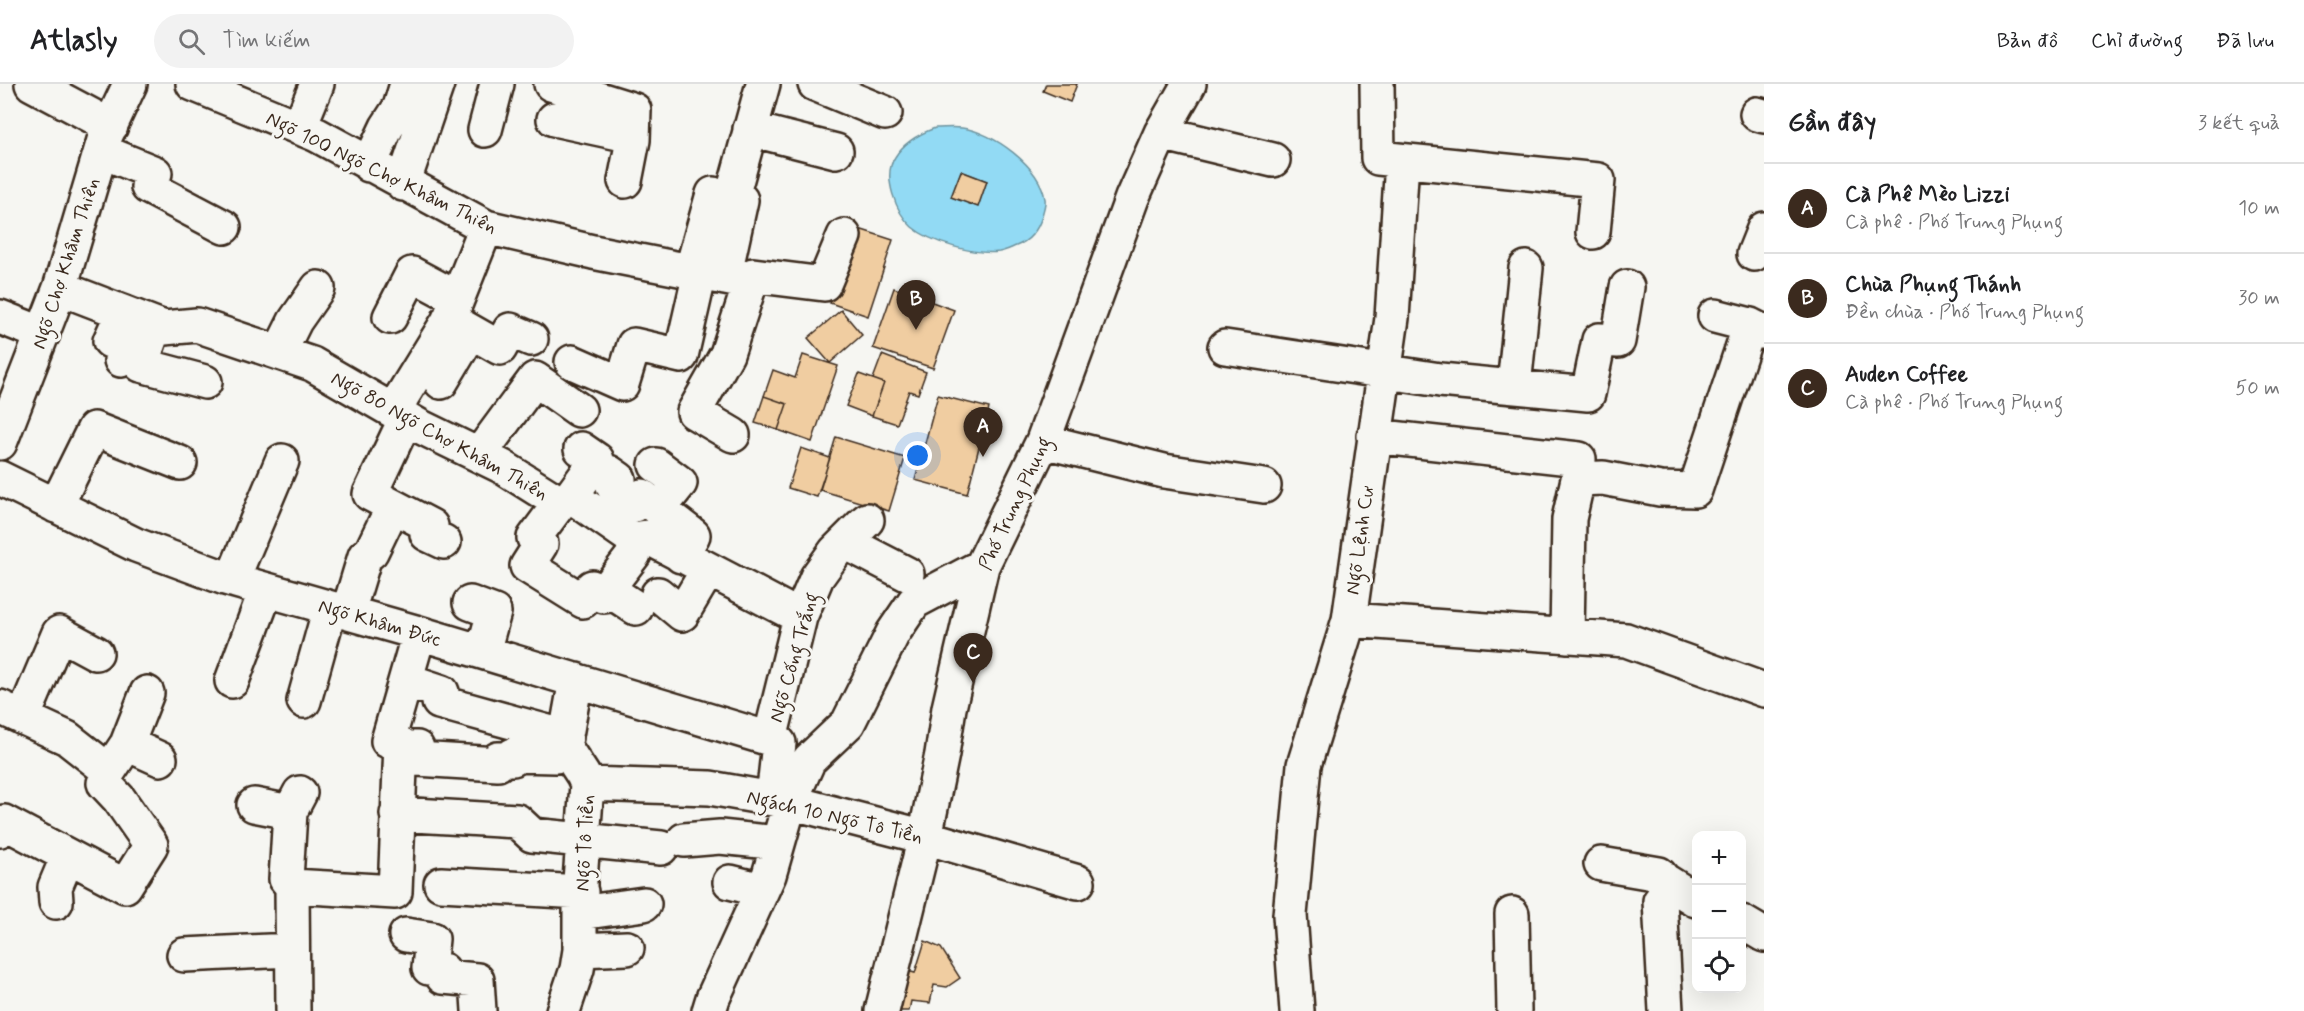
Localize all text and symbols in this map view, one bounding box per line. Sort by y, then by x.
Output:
search box [154,14,574,68]
text: Atlasly [30,23,118,60]
icon: search [175,25,208,58]
text: Tìm kiếm [223,27,311,55]
text: Bản đồ [1997,27,2058,55]
text: Chỉ đường [2091,27,2183,55]
text: Đã lưu [2216,27,2274,55]
street label: Ngõ 100 Ngõ Chợ Khâm Thiên [260,106,501,243]
text: Gần đây [1788,106,1876,140]
text: 3 kết quả [2198,110,2280,137]
street label: Ngõ Chợ Khâm Thiên [26,174,109,353]
text: Cà Phê Mèo Lizzi [1845,181,2010,209]
text: A [1801,195,1814,222]
text: 10 m [2238,195,2280,222]
text: Cà phê · Phố Trung Phụng [1845,209,2063,236]
text: Chùa Phụng Thánh [1845,271,2021,299]
pin: B [896,280,936,330]
text: B [1801,285,1814,312]
text: 30 m [2238,285,2280,312]
text: Đền chùa · Phố Trung Phụng [1845,299,2084,326]
text: Auden Coffee [1845,361,1968,389]
street label: Ngõ 80 Ngõ Chợ Khâm Thiên [325,365,553,509]
text: C [1800,375,1815,402]
text: 50 m [2235,375,2280,402]
text: Cà phê · Phố Trung Phụng [1845,389,2063,416]
pin: A [964,408,1002,457]
street label: Phố Trung Phụng [972,432,1060,576]
your location [903,441,932,470]
street label: Ngõ Lệnh Cư [1339,484,1383,597]
street label: Ngõ Cống Trắng [763,589,828,726]
street label: Ngõ Khâm Đức [314,593,444,656]
pin: C [954,634,992,683]
street label: Ngách 10 Ngõ Tô Tiền [744,784,925,853]
street label: Ngõ Tô Tiền [569,794,604,892]
map controls [1692,831,1746,993]
button: + [1692,831,1746,885]
button: − [1692,885,1746,939]
button: locate [1692,939,1746,993]

